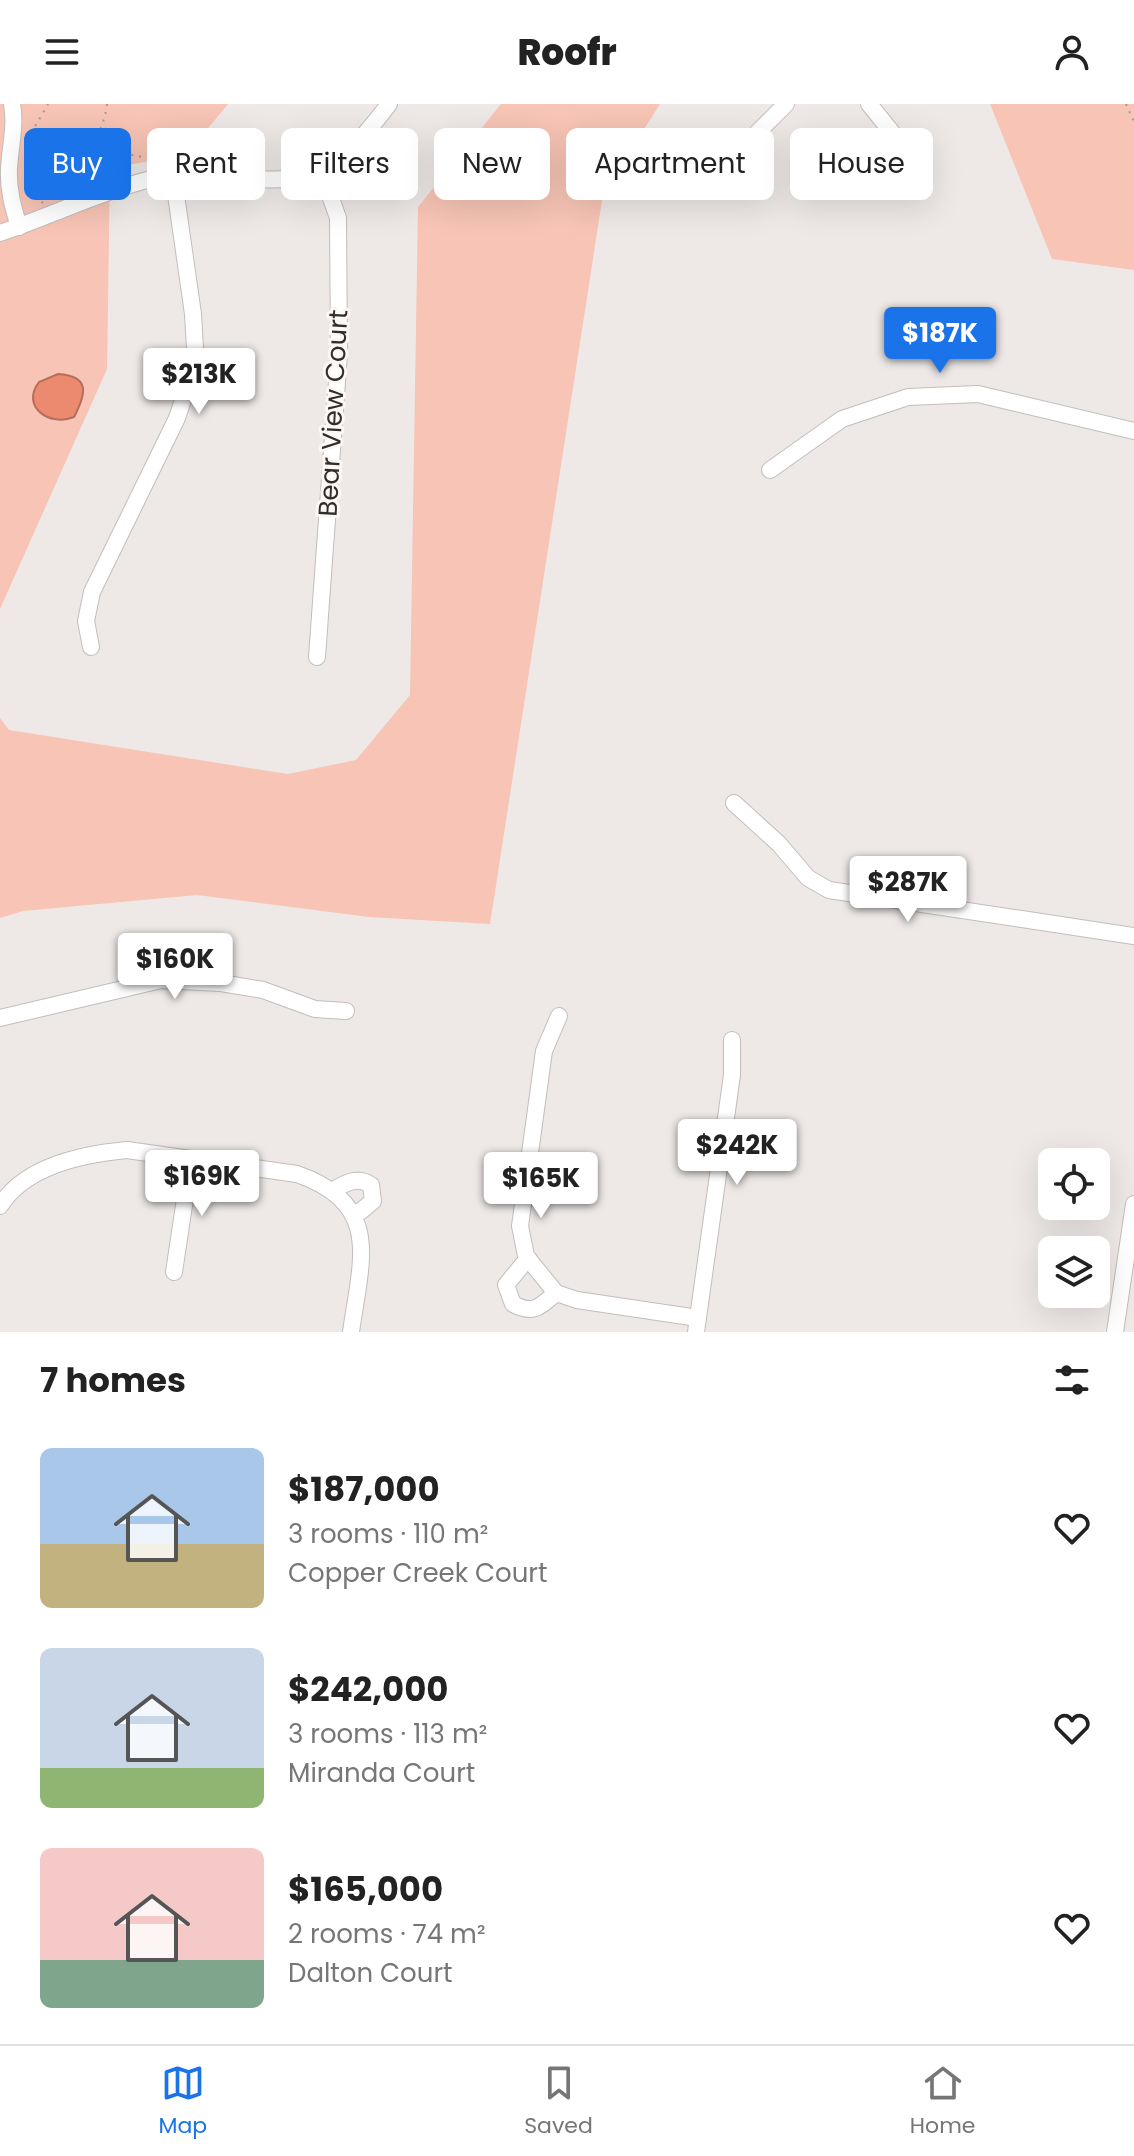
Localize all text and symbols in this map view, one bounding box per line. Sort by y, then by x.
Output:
text: Roofr [517,27,617,78]
icon: menu [40,30,84,74]
icon: person [1050,30,1094,74]
chip: Buy [24,128,131,200]
chip: Rent [147,128,265,200]
chip: Filters [281,128,418,200]
chip: New [434,128,550,200]
chip: Apartment [566,128,774,200]
chip: House [790,128,933,200]
pin: $187K [884,307,996,375]
street label: Bear View Court [310,309,356,517]
text: $187K [902,315,978,351]
pin: $213K [143,348,255,416]
text: $213K [161,356,237,392]
pin: $287K [852,856,964,924]
text: $287K [868,864,948,900]
pin: $160K [119,933,231,1001]
text: $160K [136,941,214,977]
pin: $242K [681,1119,793,1187]
text: $242K [696,1127,778,1163]
map controls [1038,1148,1110,1308]
button: locate [1038,1148,1110,1220]
pin: $169K [146,1150,258,1218]
pin: $165K [485,1152,597,1220]
text: $169K [163,1158,241,1194]
text: $165K [502,1160,580,1196]
button: layers [1038,1236,1110,1308]
text: 7 homes [40,1356,186,1404]
icon: filters [1050,1358,1094,1402]
text: $187,000 [288,1465,440,1513]
icon: home [104,1480,200,1576]
icon: heart [1050,1506,1094,1550]
text: 3 rooms · 110 m² [288,1516,488,1552]
text: Copper Creek Court [288,1555,547,1591]
text: $242,000 [288,1665,448,1713]
icon: home [104,1680,200,1776]
icon: heart [1050,1706,1094,1750]
text: 3 rooms · 113 m² [288,1716,487,1752]
text: Miranda Court [288,1755,475,1791]
text: $165,000 [288,1865,443,1913]
icon: home [104,1880,200,1976]
icon: heart [1050,1906,1094,1950]
text: 2 rooms · 74 m² [288,1916,485,1952]
text: Dalton Court [288,1955,453,1991]
tab: Map [159,2061,207,2142]
tab: Saved [524,2061,593,2142]
tab: Home [910,2061,975,2142]

